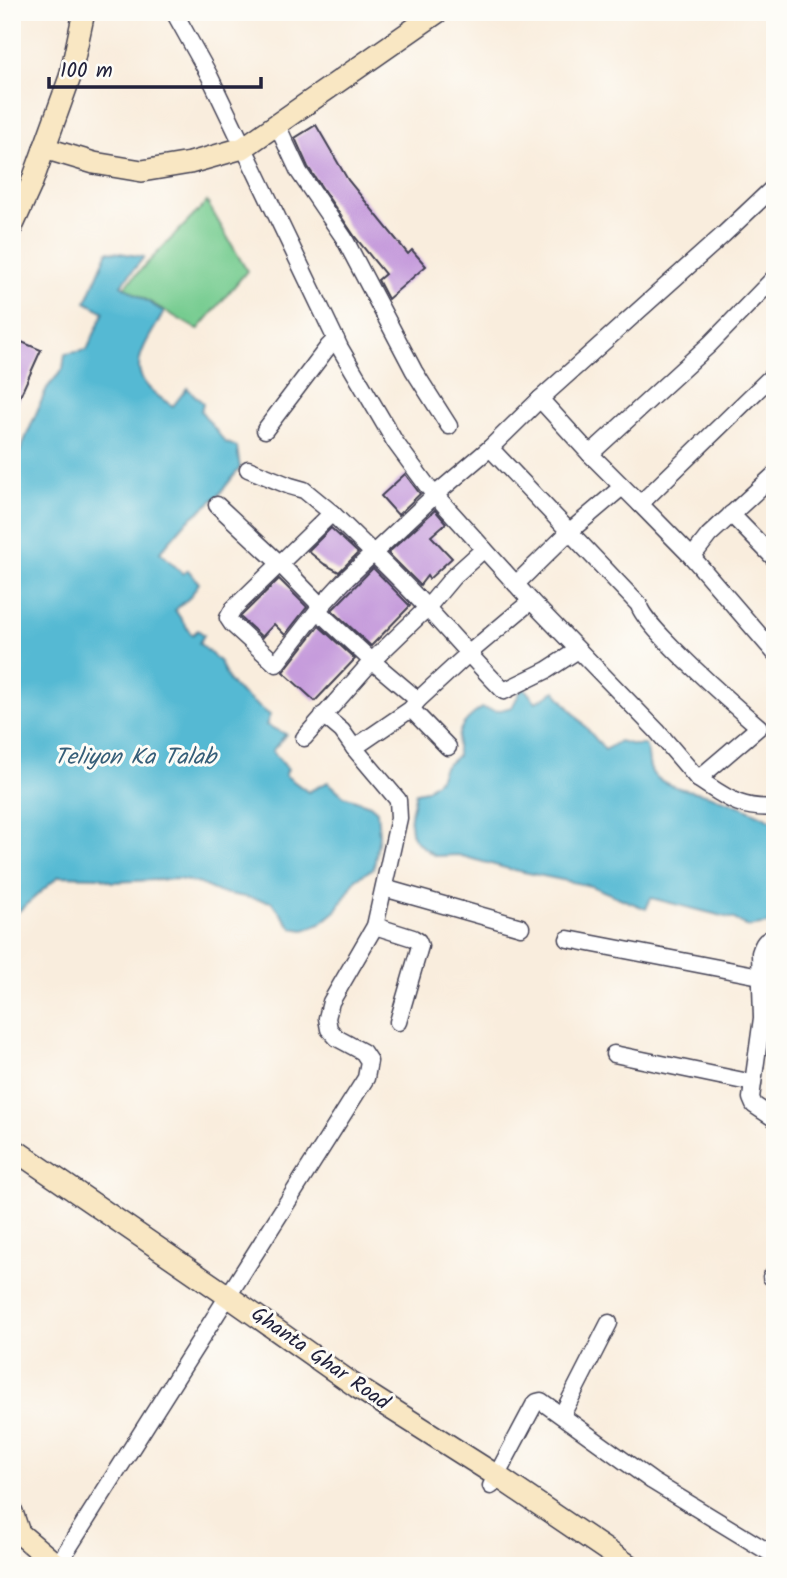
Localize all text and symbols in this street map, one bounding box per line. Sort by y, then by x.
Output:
scale bar [49,46,261,90]
text: 100 m [60,55,113,88]
water label: Teliyon Ka Talab [54,740,219,776]
street label: Ghanta Ghar Road [244,1299,397,1420]

